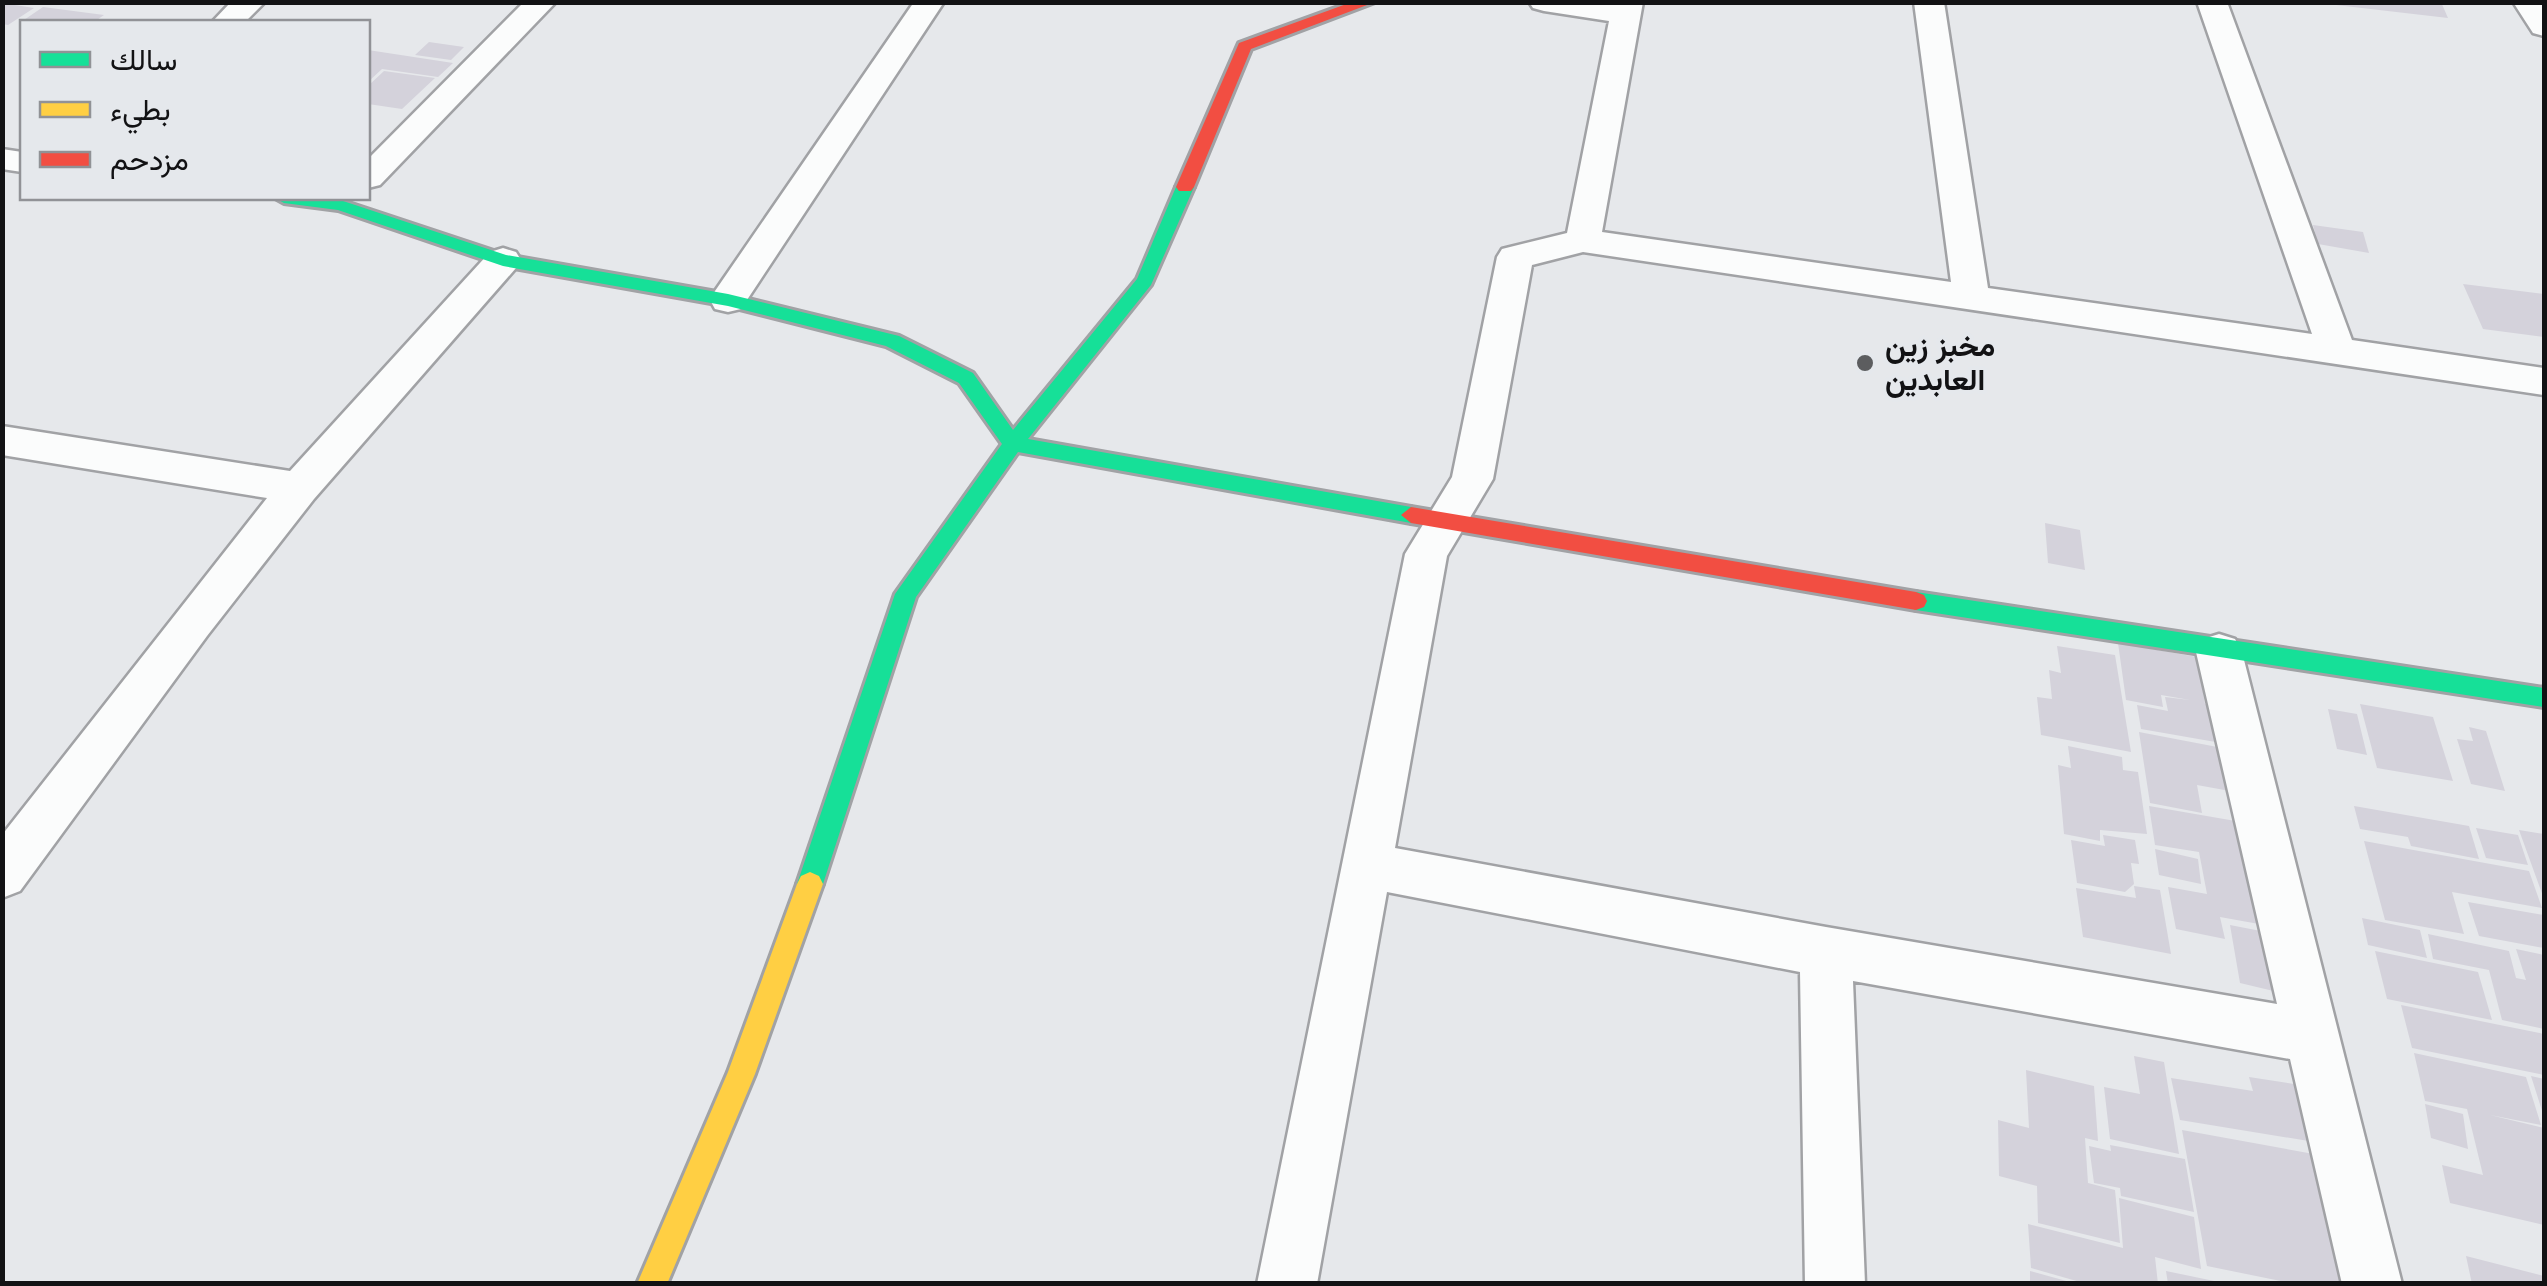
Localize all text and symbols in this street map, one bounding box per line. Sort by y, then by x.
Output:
legend [20,20,370,200]
text: سالك [110,38,177,79]
text: بطيء [110,88,171,134]
text: مزدحم [110,138,189,179]
place label: مخبز زين العابدين [1885,324,1995,399]
marker: مخبز زين العابدين [1854,352,1876,374]

